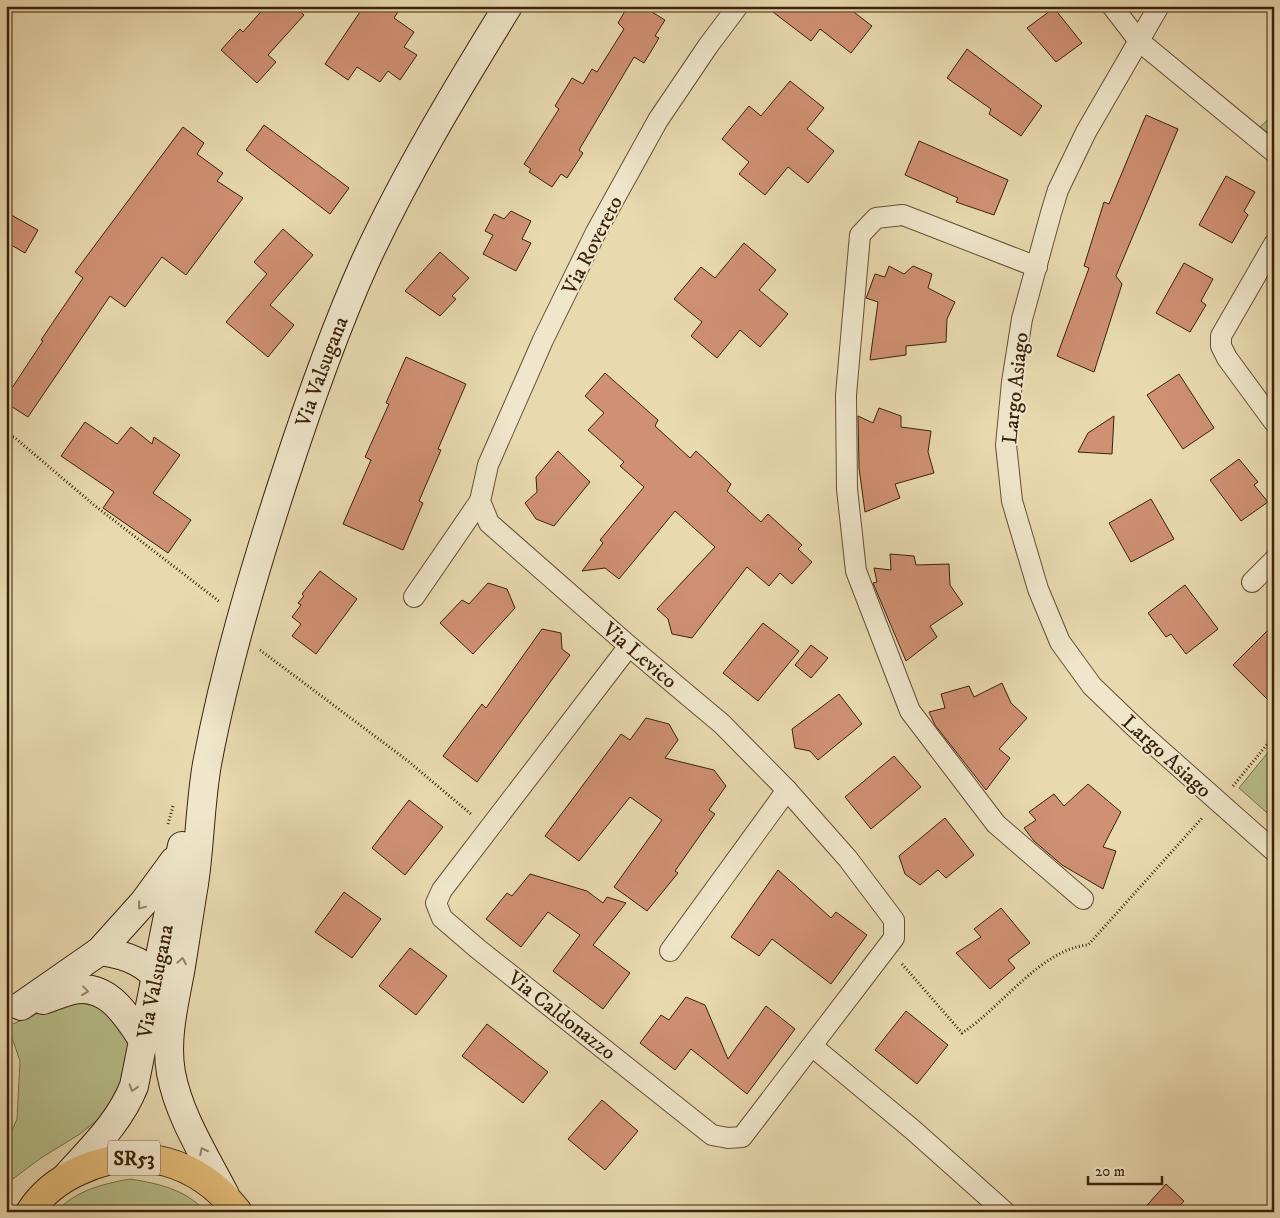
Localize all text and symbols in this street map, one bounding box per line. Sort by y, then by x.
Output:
street label: Via Rovereto [556,192,629,300]
street label: Via Valsugana [290,313,354,431]
street label: Largo Asiago [997,331,1035,445]
street label: Via Levico [596,616,682,695]
street label: Largo Asiago [1116,710,1217,804]
one-way arrow [138,900,147,909]
street label: Via Valsugana [132,922,180,1042]
one-way arrow [176,957,186,966]
street label: Via Caldonazzo [501,965,621,1066]
one-way arrow [81,985,89,996]
one-way arrow [128,1083,138,1092]
road number: SR53 [108,1140,160,1176]
one-way arrow [199,1147,209,1156]
scale bar [1088,1153,1161,1185]
text: 20 m [1095,1162,1125,1181]

